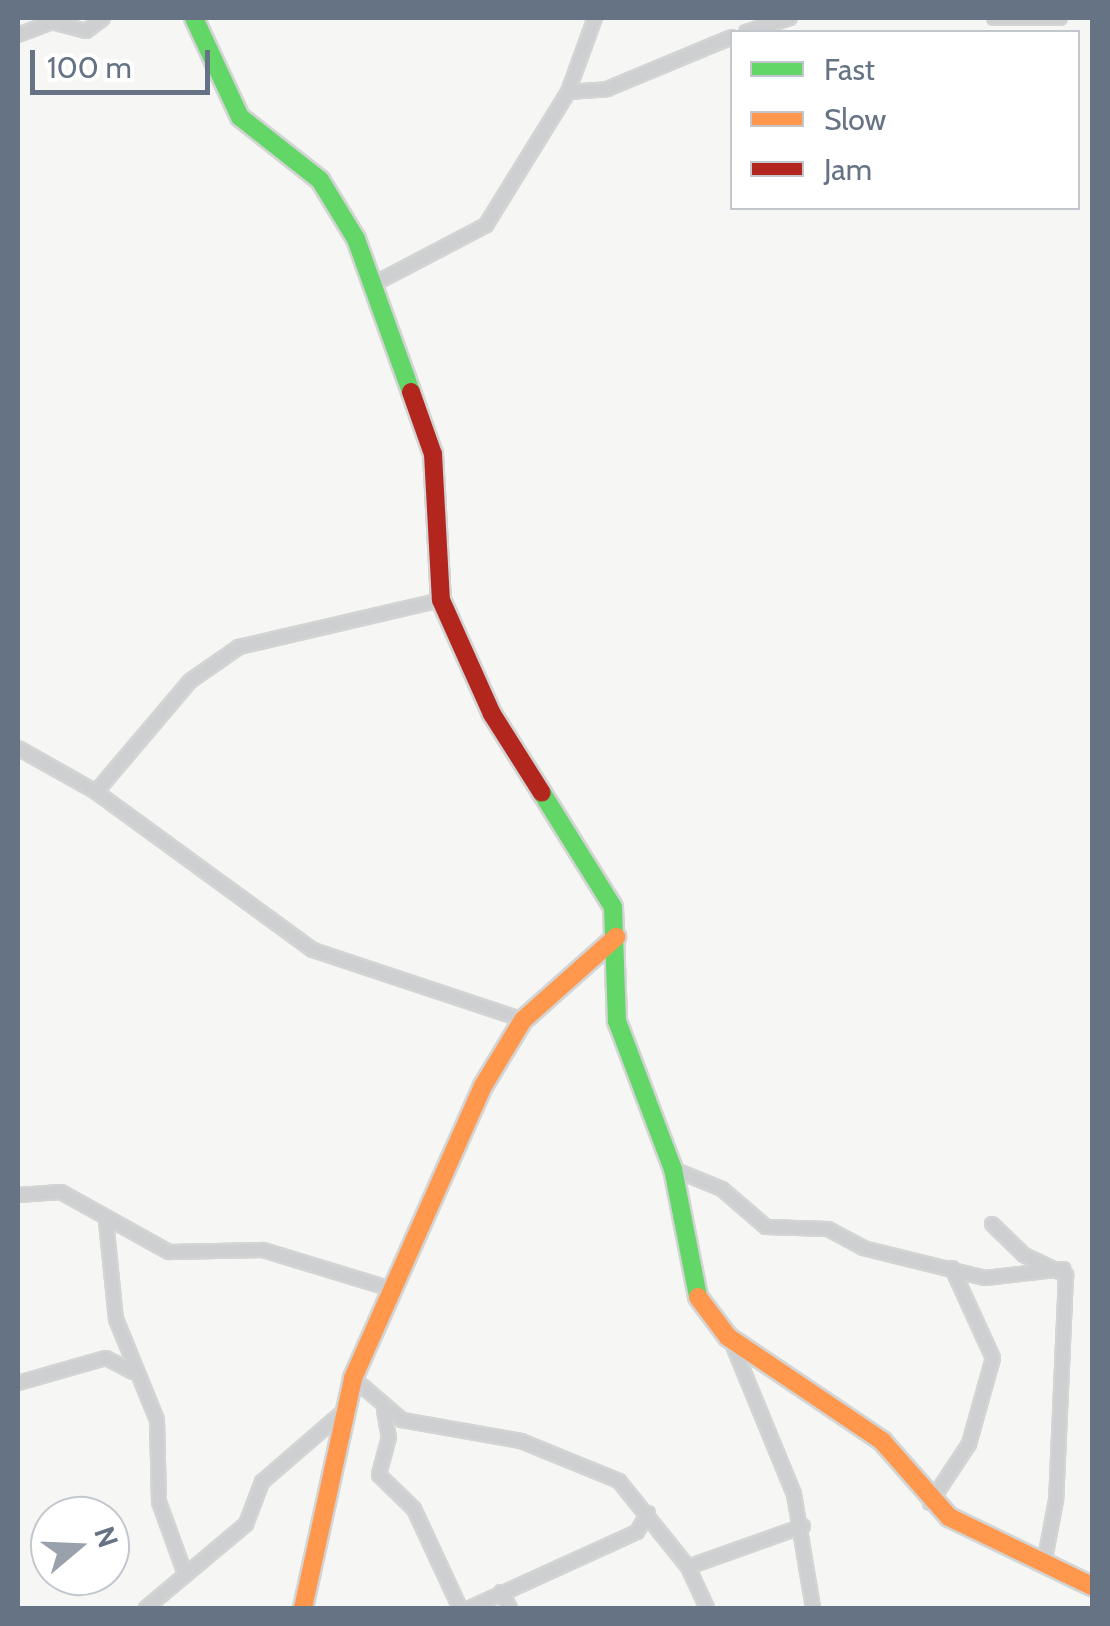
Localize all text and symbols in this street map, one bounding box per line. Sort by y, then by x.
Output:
scale bar [35,30,215,92]
legend [730,30,1080,210]
text: 100 m [47,49,132,86]
text: Fast [824,51,875,88]
text: Slow [824,101,886,138]
text: Jam [824,151,872,188]
north arrow [30,1496,130,1596]
text: N [87,1522,126,1552]

